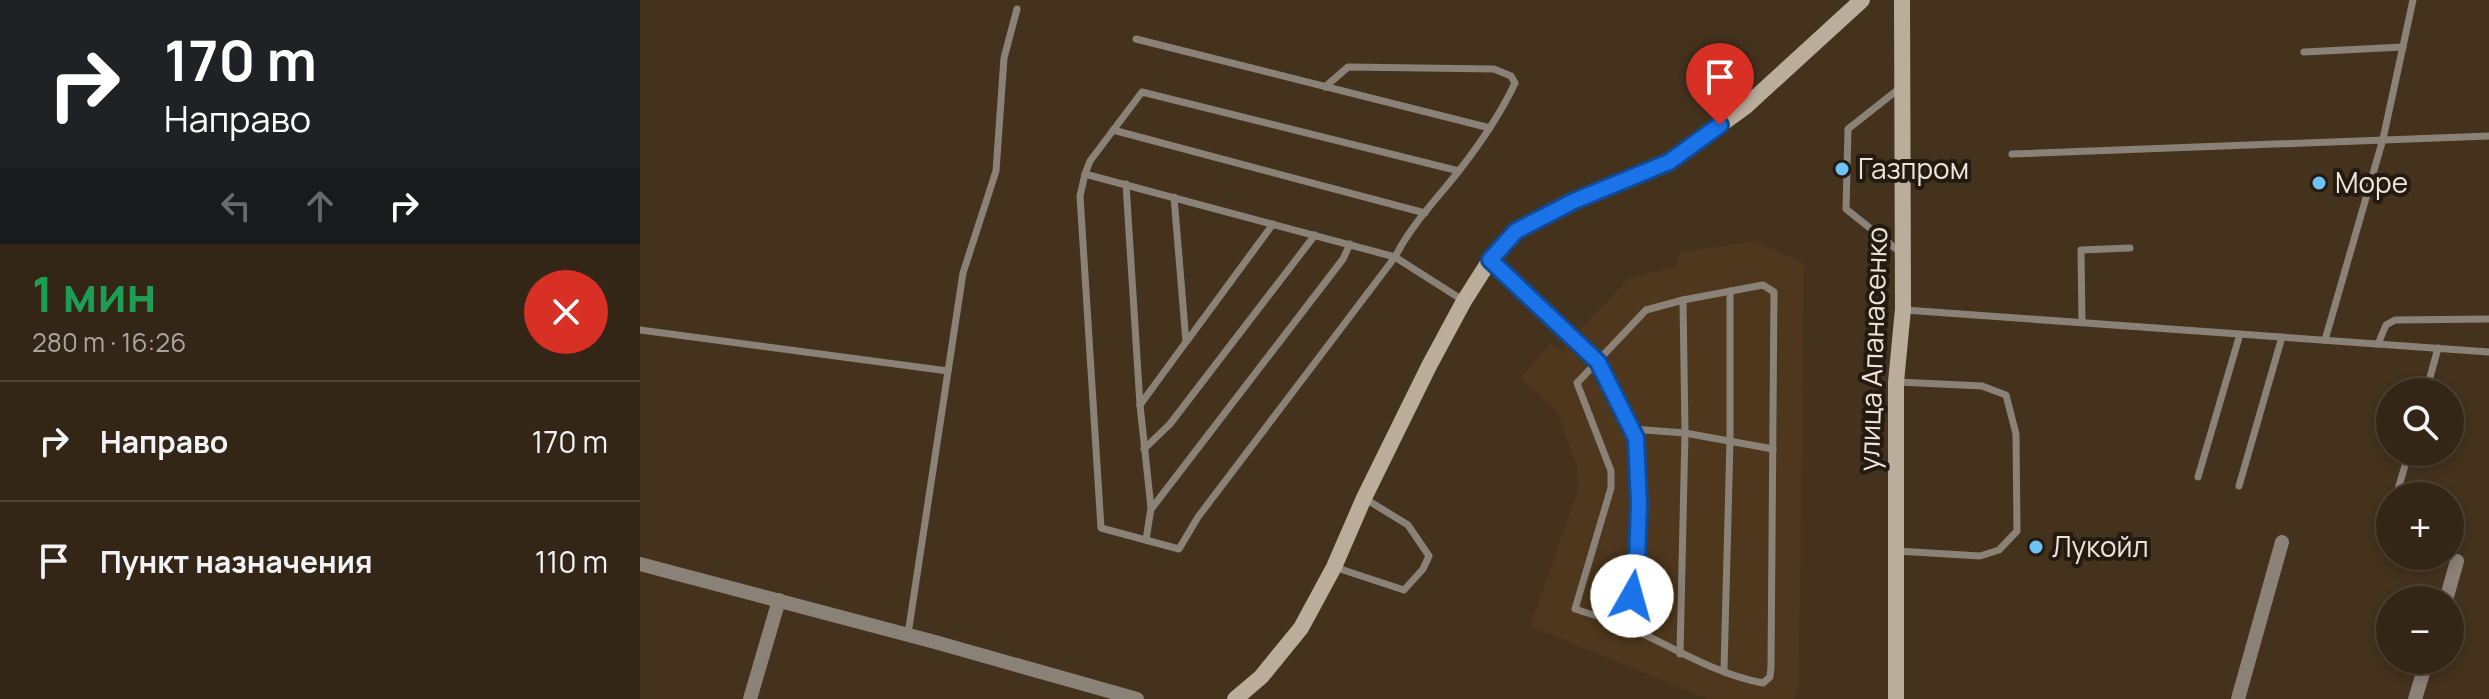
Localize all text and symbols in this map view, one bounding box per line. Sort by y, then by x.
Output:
text: 170 m [164,21,317,98]
icon: right [32,32,136,136]
pin [1686,43,1754,125]
icon: arrive [1698,55,1742,99]
text: Направо [164,94,311,143]
place label: Газпром [1858,149,1969,187]
marker: Газпром [1833,160,1851,178]
place label: Море [2335,163,2408,201]
marker: Море [2310,174,2328,192]
icon: left [214,184,258,228]
icon: ahead [298,184,342,228]
icon: right [382,184,426,228]
street label: улица Апанасенко [1849,226,1895,472]
text: 1 мин [32,261,156,326]
button: close [524,270,608,354]
text: 280 m · 16:26 [32,324,186,360]
map controls [2376,378,2464,674]
button: search [2376,378,2464,466]
icon: right [32,419,76,463]
text: Направо [100,421,228,462]
text: 170 m [531,421,608,462]
button: + [2376,482,2464,570]
place label: Лукойл [2052,527,2149,565]
marker: Лукойл [2027,538,2045,556]
icon: arrive [32,539,76,583]
text: Пункт назначения [100,541,373,582]
text: 110 m [535,541,608,582]
position arrow [1590,554,1674,638]
button: − [2376,586,2464,674]

